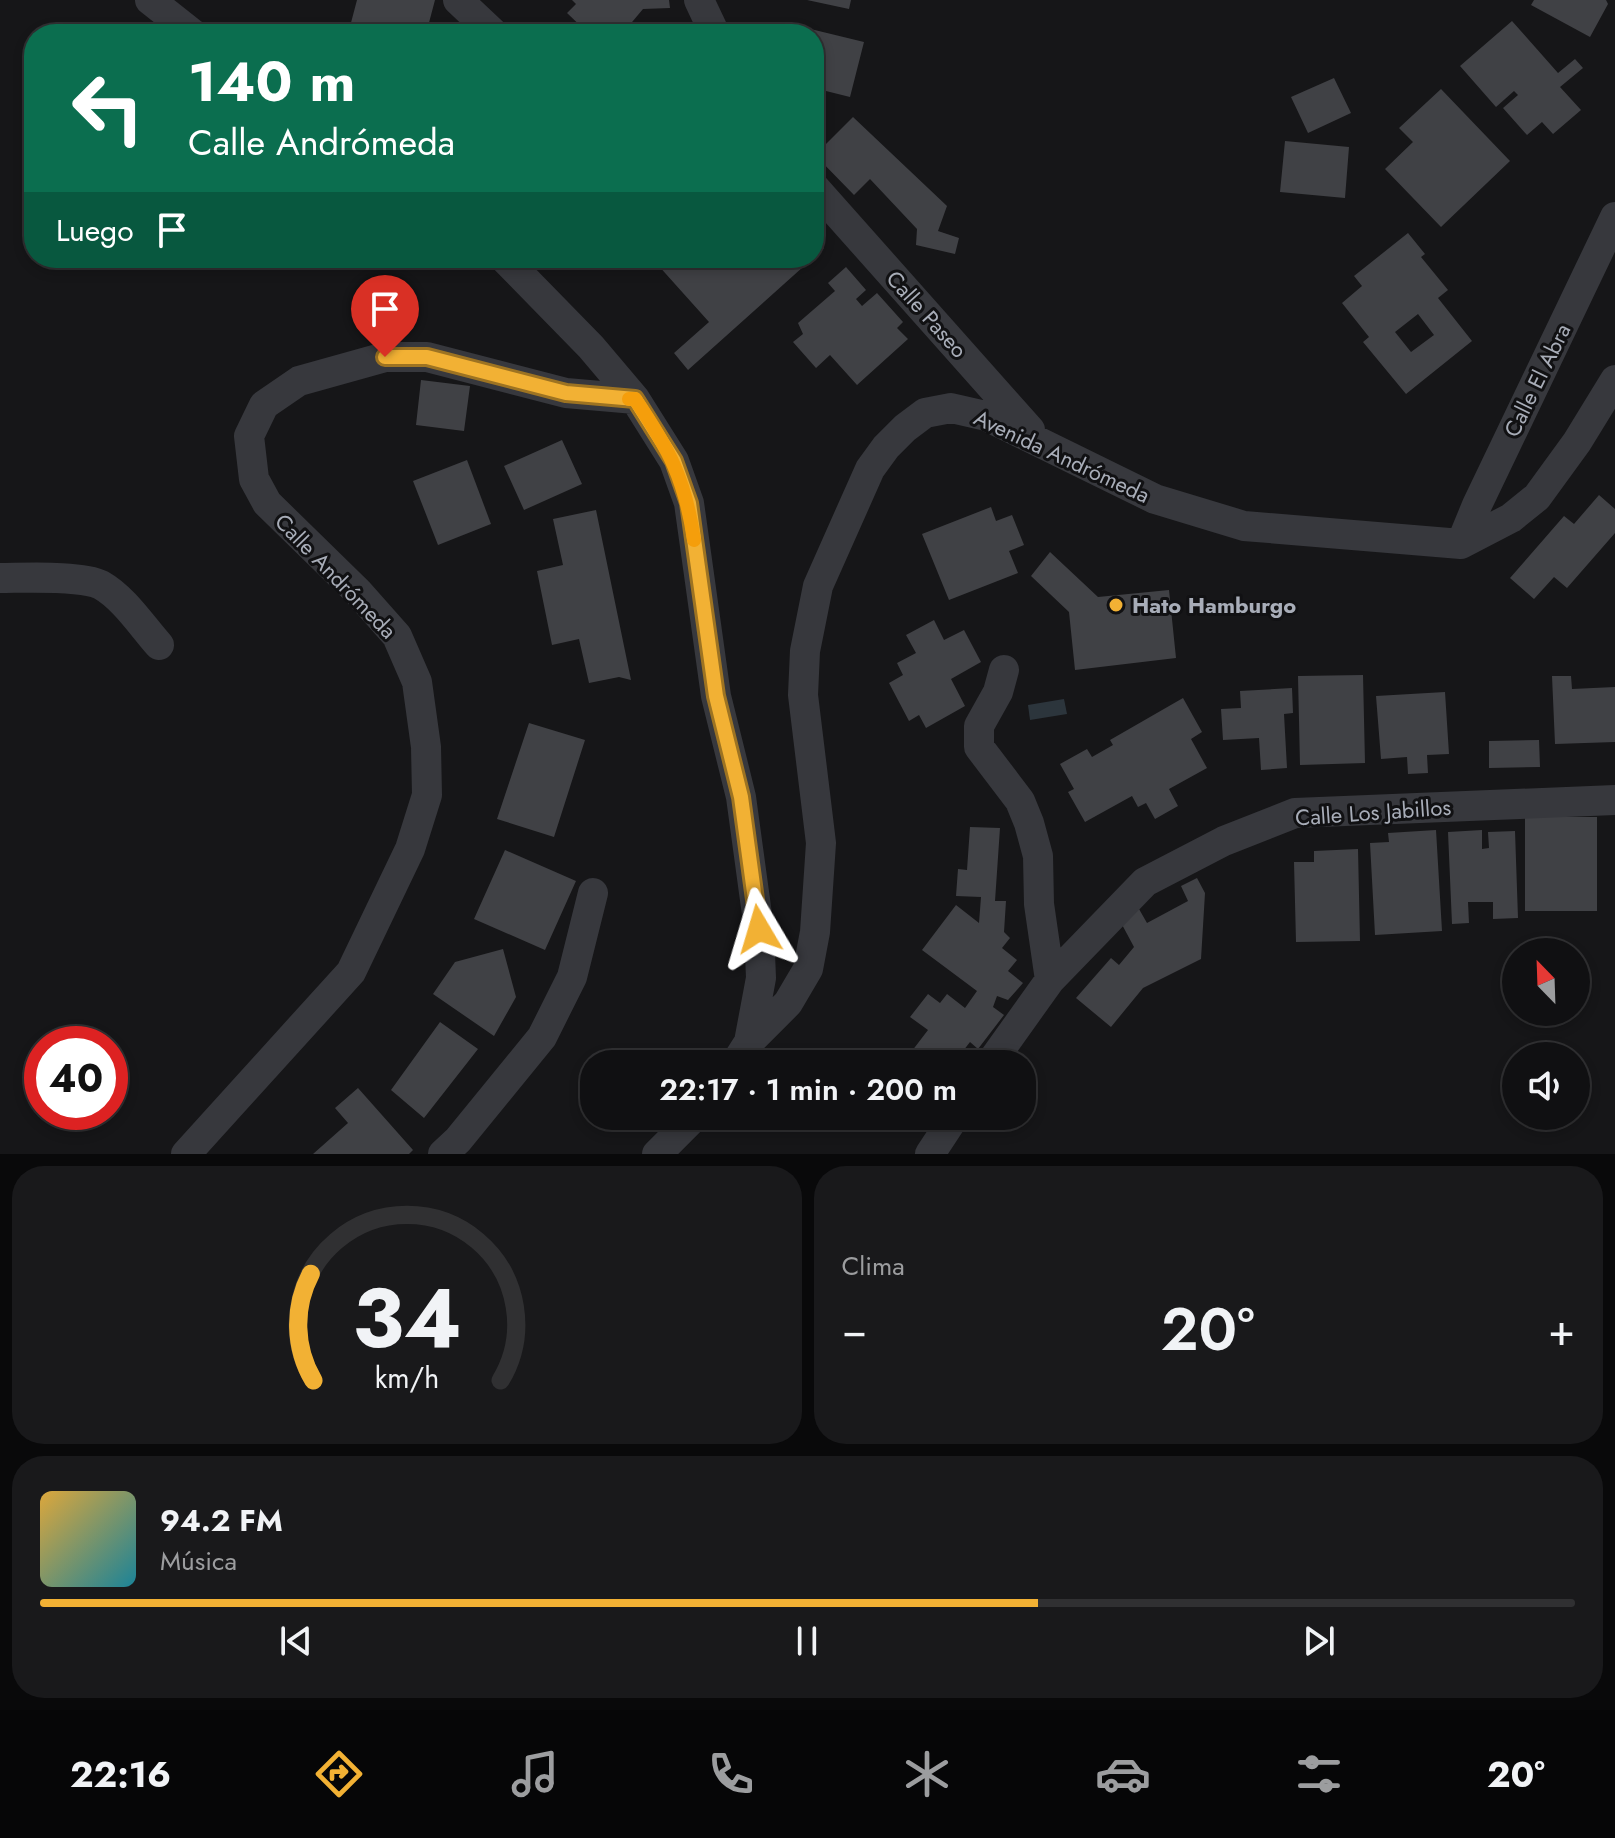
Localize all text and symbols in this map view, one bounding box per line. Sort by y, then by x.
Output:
text: 140 m [188,41,355,122]
icon: left [56,56,160,160]
text: Calle Andrómeda [188,116,455,168]
icon: arrive [150,208,194,252]
text: Luego [56,209,134,252]
street label: Calle Paseo [879,263,975,365]
pin [351,275,419,357]
icon: arrive [363,287,407,331]
street label: Calle El Abra [1496,318,1578,442]
street label: Avenida Andrómeda [969,401,1155,511]
street label: Calle Andrómeda [268,506,404,646]
place label: Hato Hamburgo [1132,589,1296,621]
marker: Hato Hamburgo [1107,596,1125,614]
street label: Calle Los Jabillos [1294,791,1452,833]
position arrow [717,887,801,971]
north arrow [1502,938,1590,1026]
map controls [1502,938,1590,1130]
speed limit sign: 40 [24,1026,128,1130]
button: sound [1502,1042,1590,1130]
text: 22:17 · 1 min · 200 m [659,1068,957,1111]
text: Clima [842,1247,905,1285]
text: 34 [352,1258,462,1378]
text: 20° [1161,1286,1255,1373]
text: − [842,1298,867,1362]
text: + [1548,1298,1575,1362]
text: km/h [374,1357,439,1399]
text: 94.2 FM [160,1499,283,1542]
text: Música [160,1542,237,1580]
icon: previous [274,1619,318,1663]
icon: pause [785,1619,829,1663]
icon: next [1297,1619,1341,1663]
icon: directions [311,1746,367,1802]
icon: music [507,1746,563,1802]
icon: phone [703,1746,759,1802]
icon: climate [899,1746,955,1802]
icon: car [1095,1746,1151,1802]
icon: filters [1291,1746,1347,1802]
text: 22:16 [70,1748,171,1800]
text: 20° [1487,1748,1545,1800]

